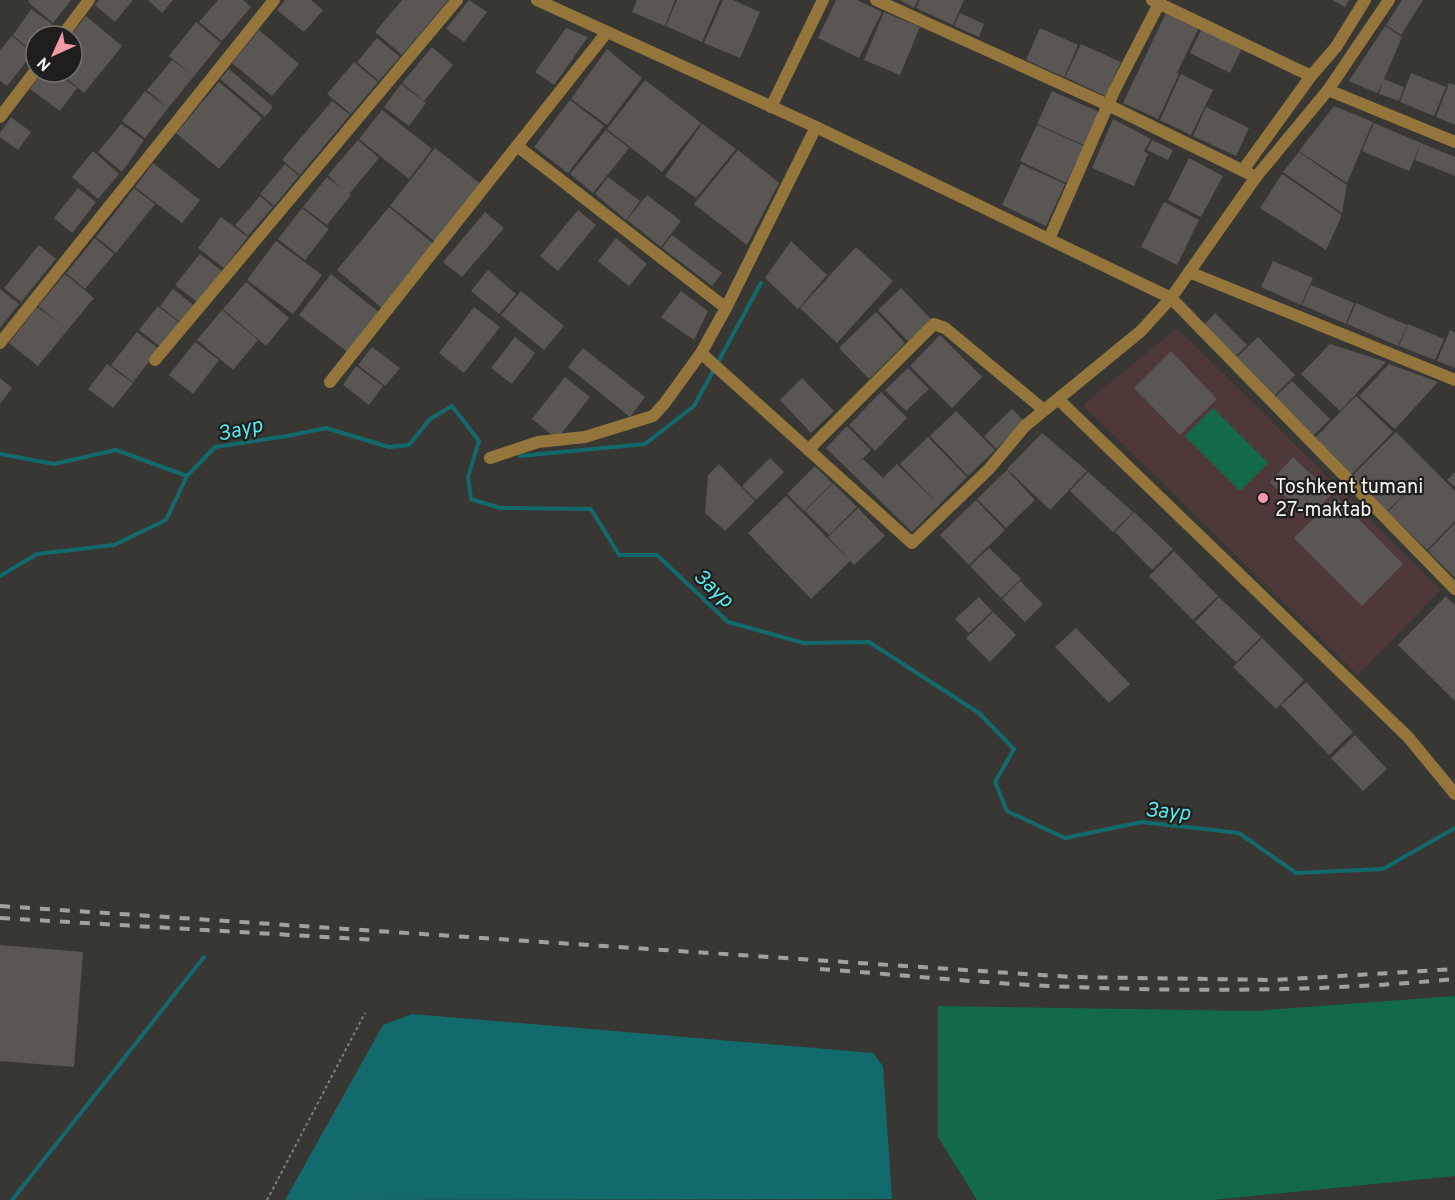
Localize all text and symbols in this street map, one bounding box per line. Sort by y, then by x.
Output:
north arrow [24,24,84,84]
text: N [34,52,56,74]
water label: Заур [216,412,266,449]
place label: Toshkent tumani 27-maktab [1275,475,1423,524]
marker: Toshkent tumani 27-maktab [1256,491,1270,505]
water label: Заур [687,564,739,615]
water label: Заур [1144,797,1192,828]

